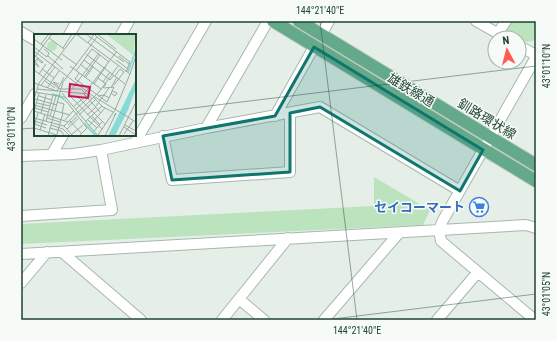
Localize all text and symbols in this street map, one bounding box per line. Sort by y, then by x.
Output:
text: 144°21'40"E [296,5,344,16]
north arrow [487,30,527,70]
inset map [34,34,136,136]
text: N [502,34,510,47]
text: 43°01'10"N [541,44,552,88]
street label: 雄鉄線通 [385,70,437,110]
street label: 釧路環状線 [455,96,519,142]
text: 43°01'10"N [6,107,17,151]
supermarket icon: セイコーマート [468,196,490,218]
place label: セイコーマート [374,200,465,215]
text: 43°01'05"N [541,272,552,316]
text: 144°21'40"E [333,325,381,336]

